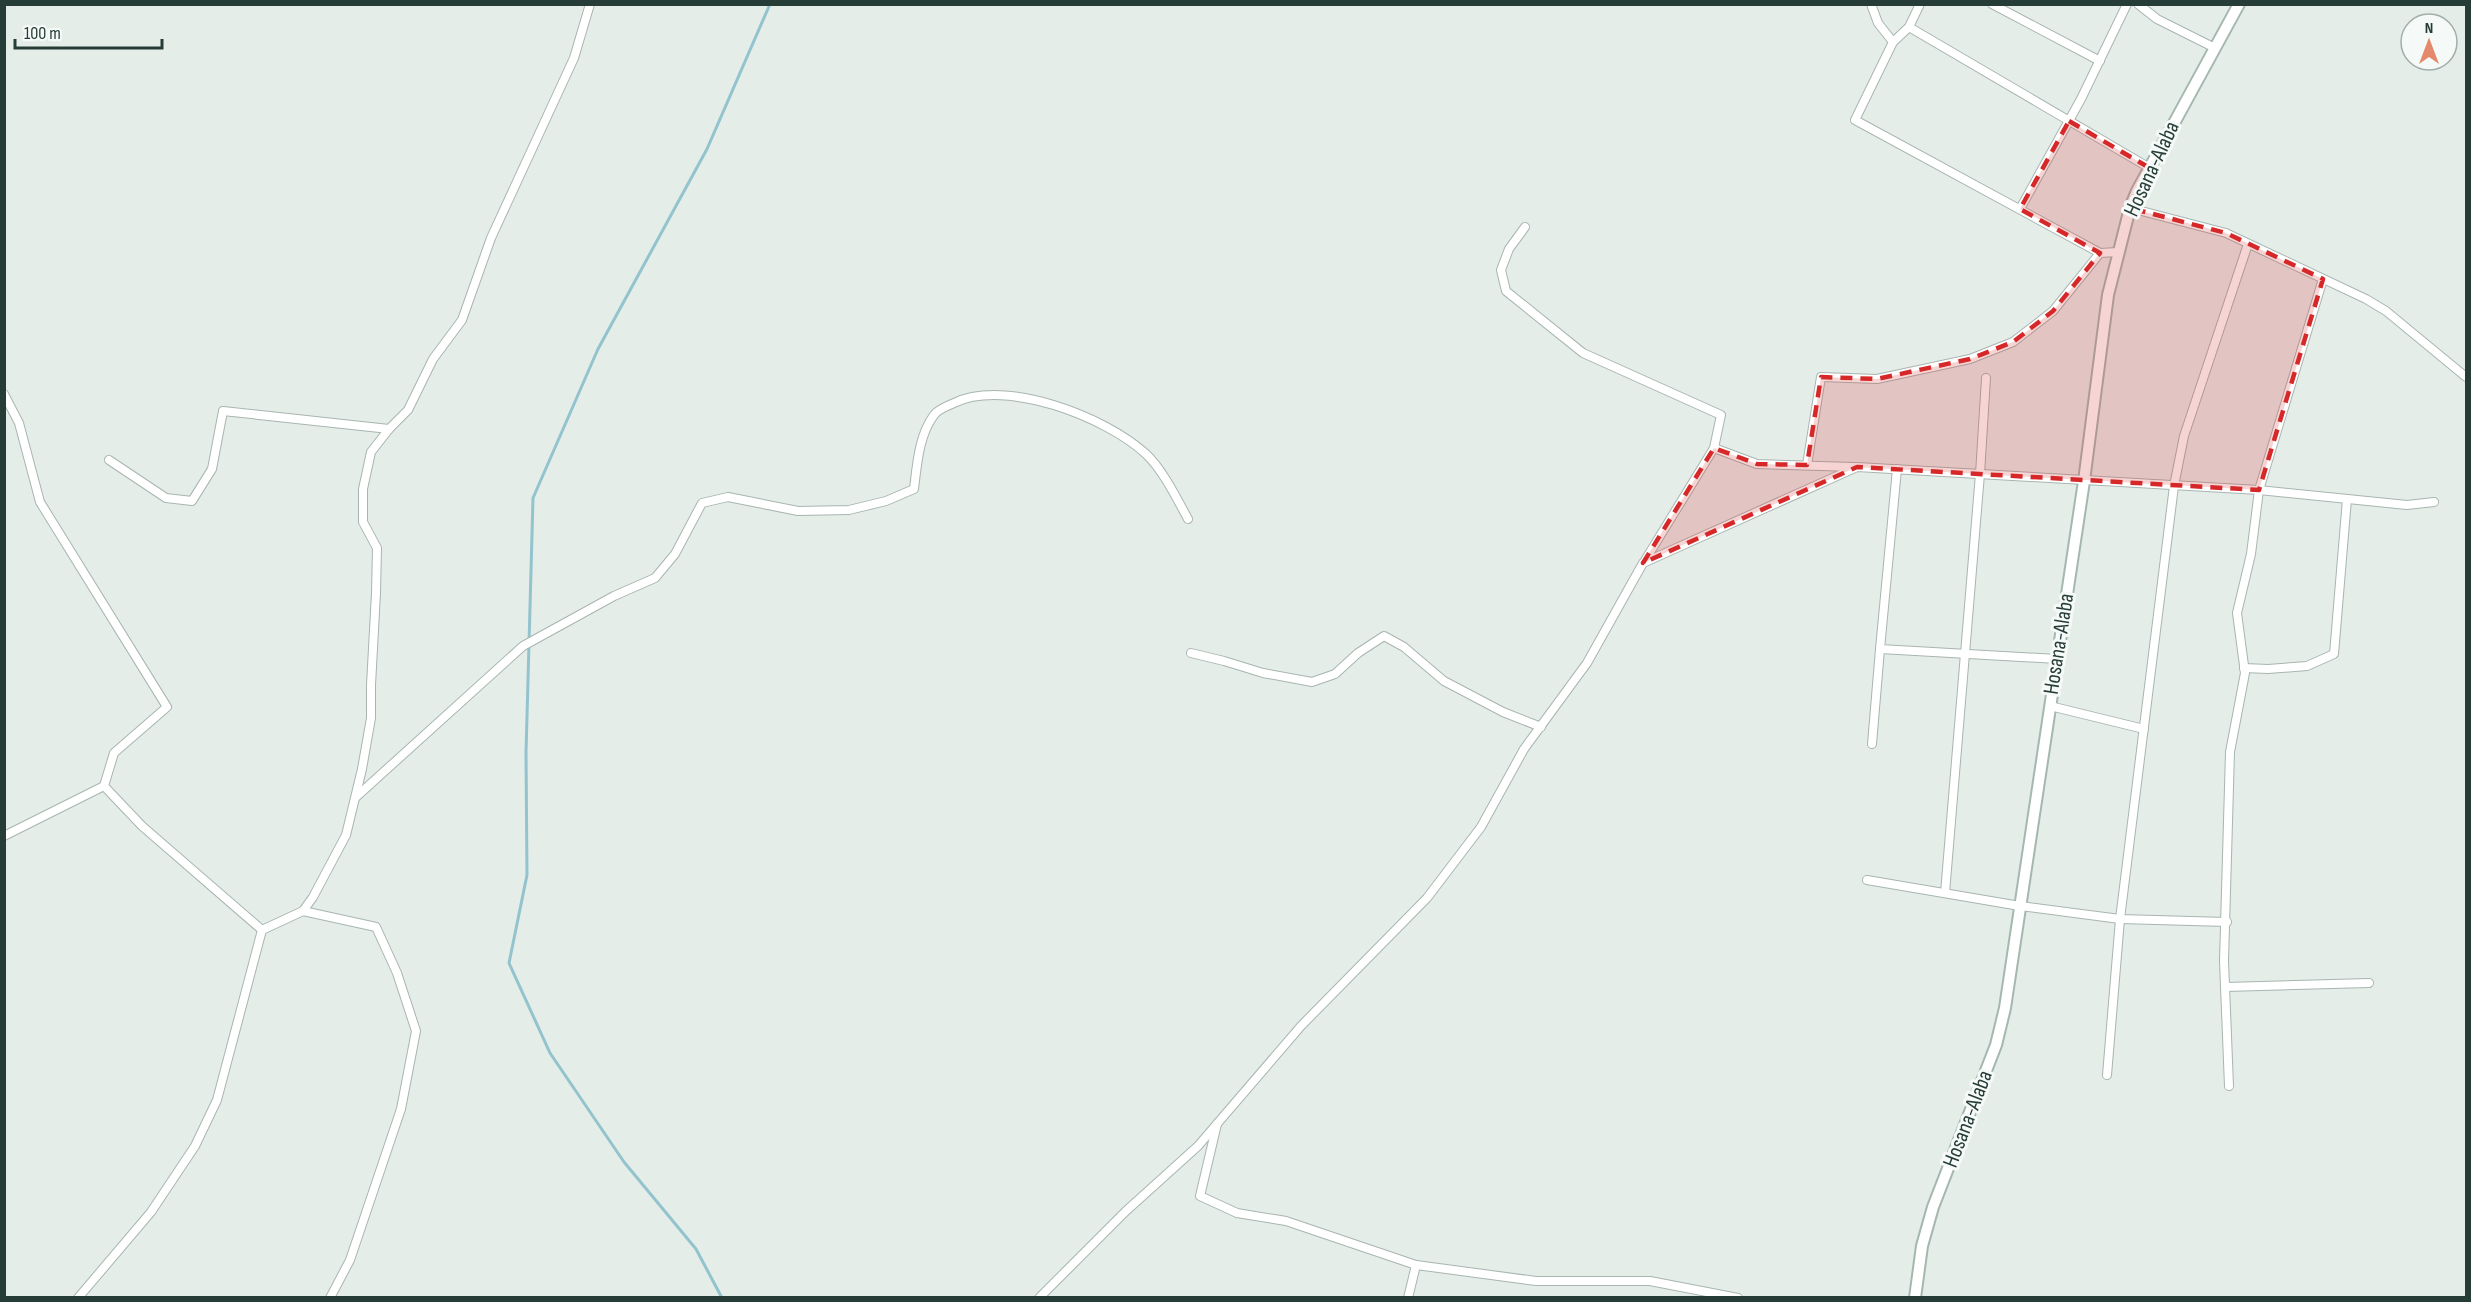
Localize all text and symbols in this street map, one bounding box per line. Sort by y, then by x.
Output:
scale bar [15,12,162,50]
north arrow [2399,12,2459,72]
text: N [2425,19,2433,38]
text: 100 m [24,23,61,44]
street label: Hosana-Alaba [2118,117,2186,221]
street label: Hosana-Alaba [2038,592,2080,696]
street label: Hosana-Alaba [1937,1067,1999,1171]

